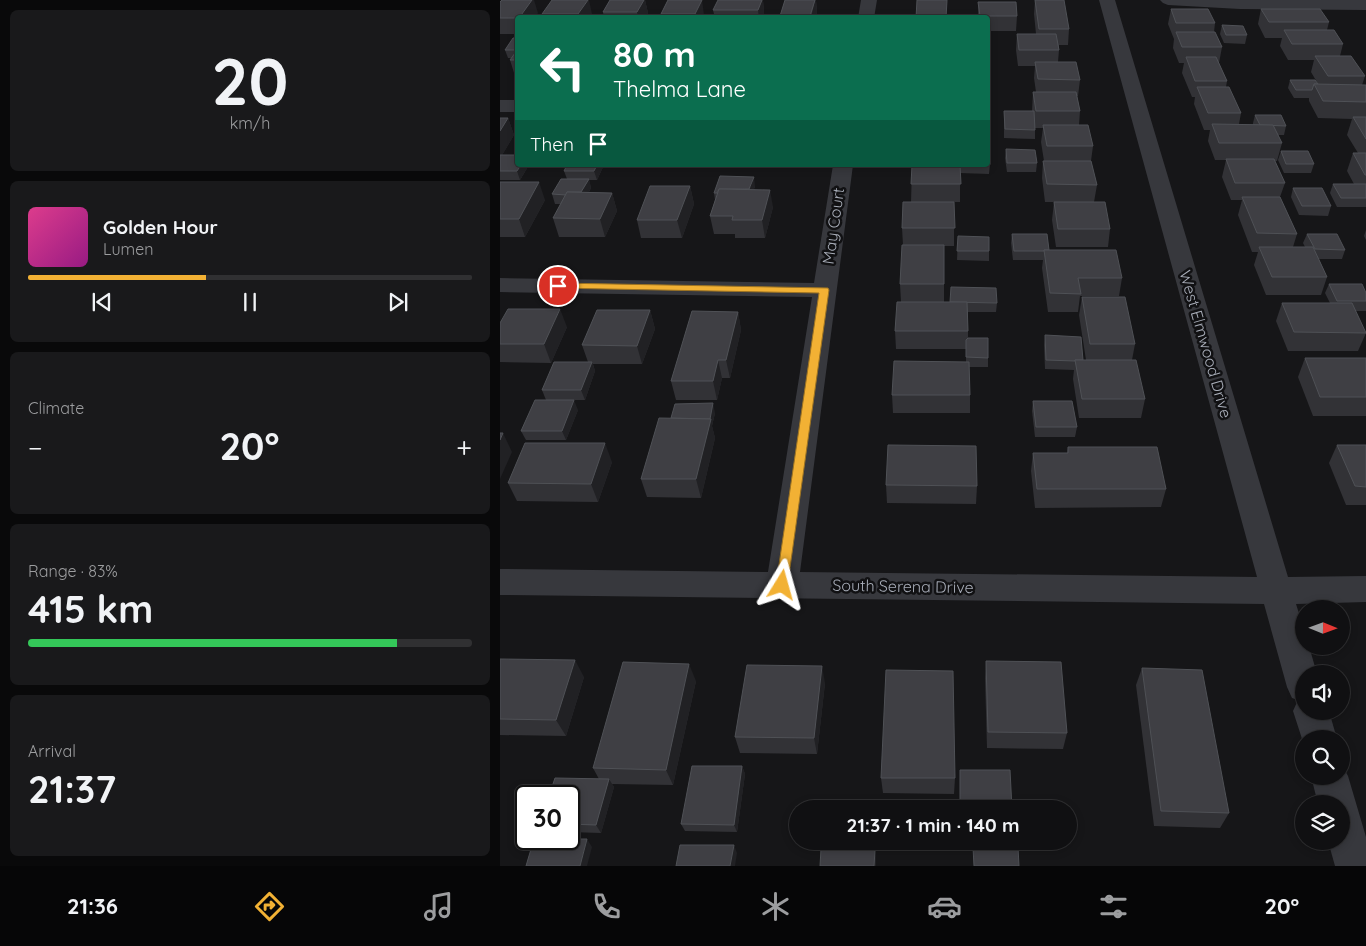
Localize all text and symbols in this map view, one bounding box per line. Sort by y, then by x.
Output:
text: 80 m [613,32,696,76]
icon: left [530,35,595,100]
text: 20 [212,40,288,121]
text: Thelma Lane [613,75,746,103]
text: km/h [230,113,270,133]
icon: arrive [584,130,612,158]
text: Then [530,132,574,156]
street label: May Court [818,186,848,266]
text: Golden Hour [103,215,218,239]
text: Lumen [103,239,154,259]
pin [537,265,579,307]
street label: West Elmwood Drive [1175,268,1237,420]
icon: arrive [544,272,572,300]
icon: previous [88,288,116,316]
icon: pause [236,288,264,316]
icon: next [384,288,412,316]
text: Climate [28,398,84,418]
text: 20° [219,422,279,470]
text: − [28,430,43,465]
text: + [456,430,472,465]
position arrow [755,558,807,610]
text: Range · 83% [28,561,118,581]
street label: South Serena Drive [832,575,974,597]
text: 415 km [28,585,153,633]
north arrow [1295,600,1350,655]
map controls [1295,600,1350,850]
button: sound [1295,665,1350,720]
button: search [1295,730,1350,785]
text: Arrival [28,741,76,761]
text: 21:37 [28,765,116,813]
speed limit sign: 30 [515,785,580,850]
button: layers [1295,795,1350,850]
text: 21:37 · 1 min · 140 m [847,813,1019,837]
icon: directions [252,889,287,924]
icon: music [421,889,456,924]
icon: phone [589,889,624,924]
icon: climate [758,889,793,924]
icon: car [927,889,962,924]
icon: filters [1096,889,1131,924]
text: 21:36 [67,892,118,920]
text: 20° [1264,892,1299,920]

